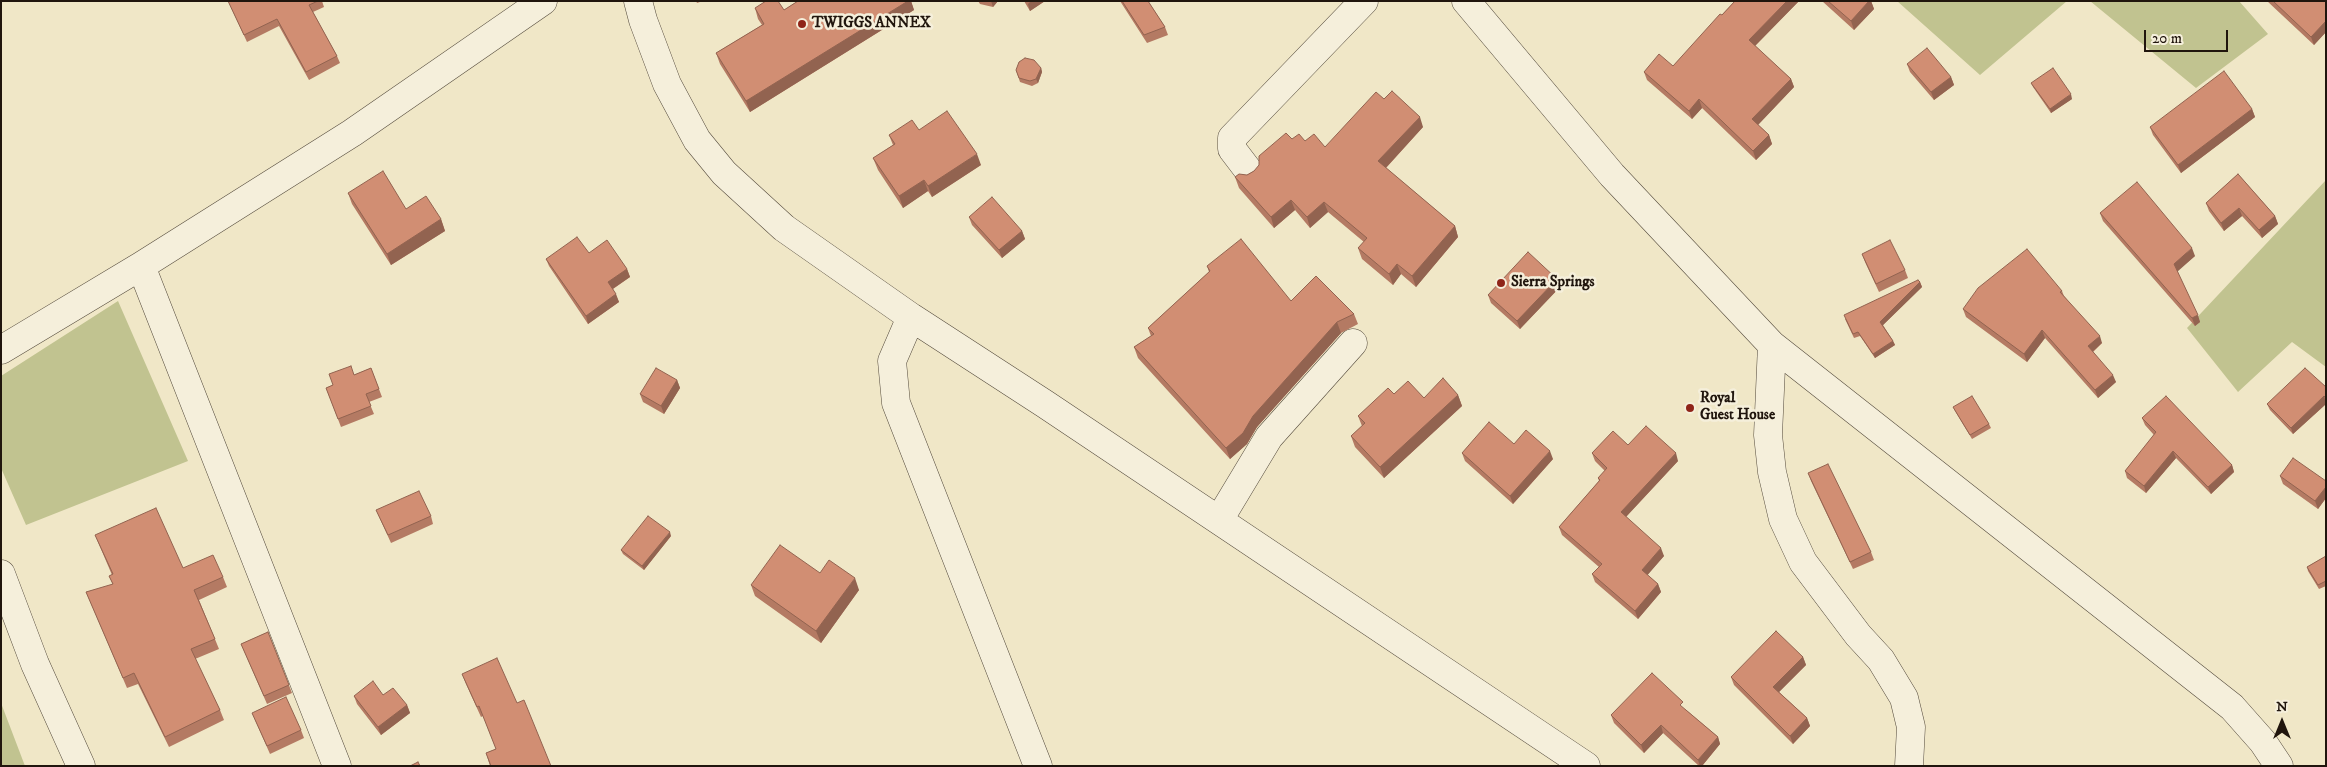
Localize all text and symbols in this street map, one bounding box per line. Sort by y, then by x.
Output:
place label: TWIGGS ANNEX [812,15,931,33]
marker: TWIGGS ANNEX [796,18,808,30]
scale bar [2147,20,2231,52]
text: 20 m [2152,29,2182,48]
place label: Sierra Springs [1511,274,1595,292]
marker: Sierra Springs [1495,277,1507,289]
place label: Royal Guest House [1700,390,1775,425]
marker: Royal Guest House [1684,402,1696,414]
north arrow [2257,697,2307,747]
text: N [2276,698,2288,716]

